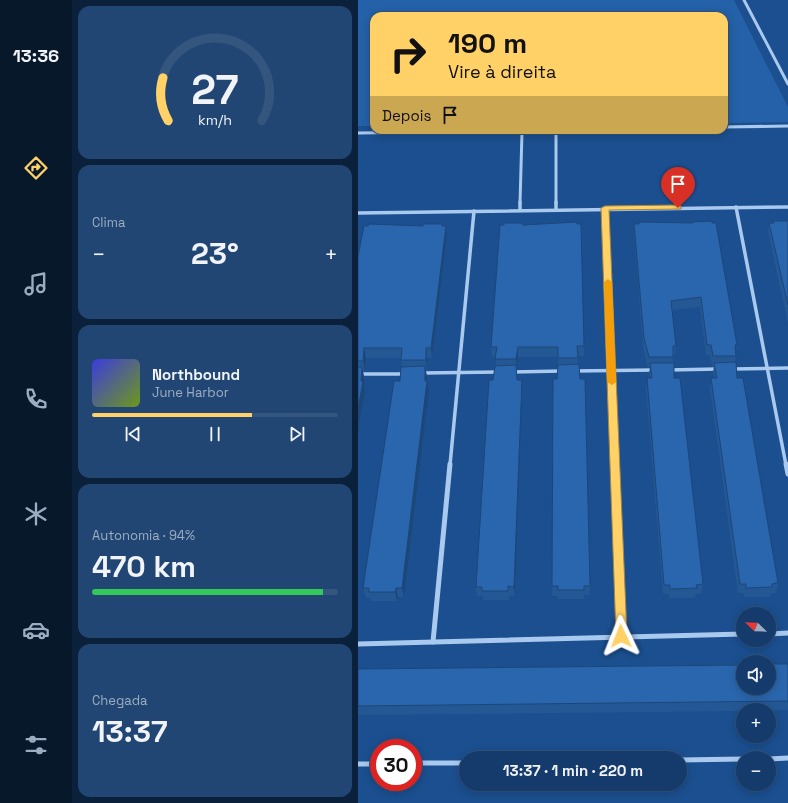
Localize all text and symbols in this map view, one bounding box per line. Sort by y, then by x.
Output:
text: 190 m [448,25,527,61]
icon: right [382,28,434,80]
text: 13:36 [13,44,59,67]
text: Vire à direita [448,60,556,83]
text: 27 [191,63,239,116]
icon: arrive [439,104,461,126]
text: Depois [382,106,431,125]
text: km/h [198,110,232,128]
icon: directions [22,154,50,182]
pin [661,167,695,208]
icon: arrive [667,173,689,195]
text: Clima [92,214,125,231]
text: 23° [191,234,239,273]
text: − [92,240,106,268]
text: + [324,240,338,268]
icon: music [22,270,50,298]
text: Northbound [152,365,240,384]
text: June Harbor [152,384,229,401]
icon: phone [22,385,50,413]
icon: previous [122,423,144,445]
icon: pause [204,423,226,445]
icon: next [286,423,308,445]
icon: climate [22,500,50,528]
text: Autonomia · 94% [92,527,195,544]
text: 470 km [92,547,196,586]
north arrow [736,607,776,647]
map controls [736,607,776,791]
position arrow [600,615,642,657]
icon: car [22,616,50,644]
button: sound [736,655,776,695]
text: Chegada [92,692,148,709]
button: + [736,703,776,743]
text: 13:37 [92,712,168,751]
icon: filters [22,731,50,759]
speed limit sign: 30 [370,739,422,791]
button: − [736,751,776,791]
text: 13:37 · 1 min · 220 m [503,761,643,780]

